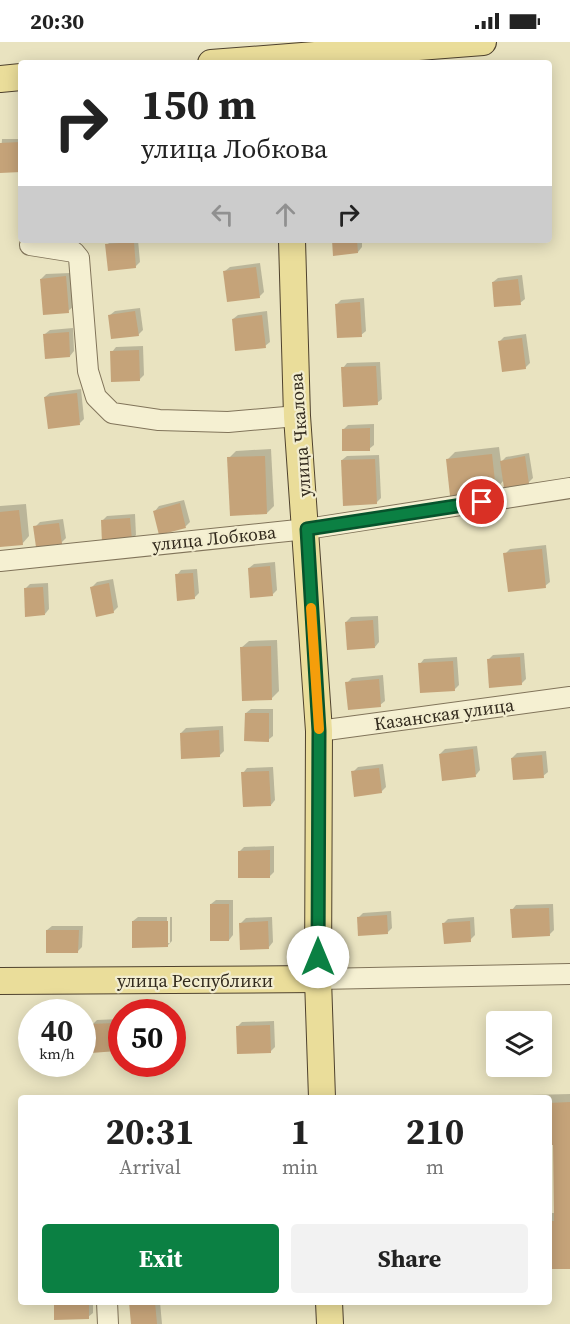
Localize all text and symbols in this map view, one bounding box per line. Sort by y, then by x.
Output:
text: 20:30 [30,6,84,36]
text: 150 m [141,75,256,133]
icon: right [42,84,120,162]
text: улица Лобкова [141,130,328,167]
icon: left [206,198,239,231]
icon: ahead [269,198,302,231]
icon: right [332,198,365,231]
street label: улица Чкалова [283,371,317,498]
pin [456,476,507,527]
icon: arrive [465,485,498,518]
street label: улица Лобкова [151,519,278,557]
street label: Казанская улица [372,692,516,736]
position arrow [286,925,350,989]
street label: улица Республики [117,968,273,993]
speed limit sign: 50 [108,999,186,1077]
text: 40 [41,1010,73,1051]
map controls [486,1011,552,1077]
button: layers [486,1011,552,1077]
text: km/h [39,1043,75,1064]
text: 20:31 [106,1107,194,1156]
text: 1 [290,1107,310,1156]
text: 210 [406,1107,464,1156]
text: Arrival [119,1153,181,1181]
text: min [282,1153,318,1181]
text: m [426,1153,444,1181]
button: Exit [42,1224,279,1293]
button: Share [291,1224,528,1293]

